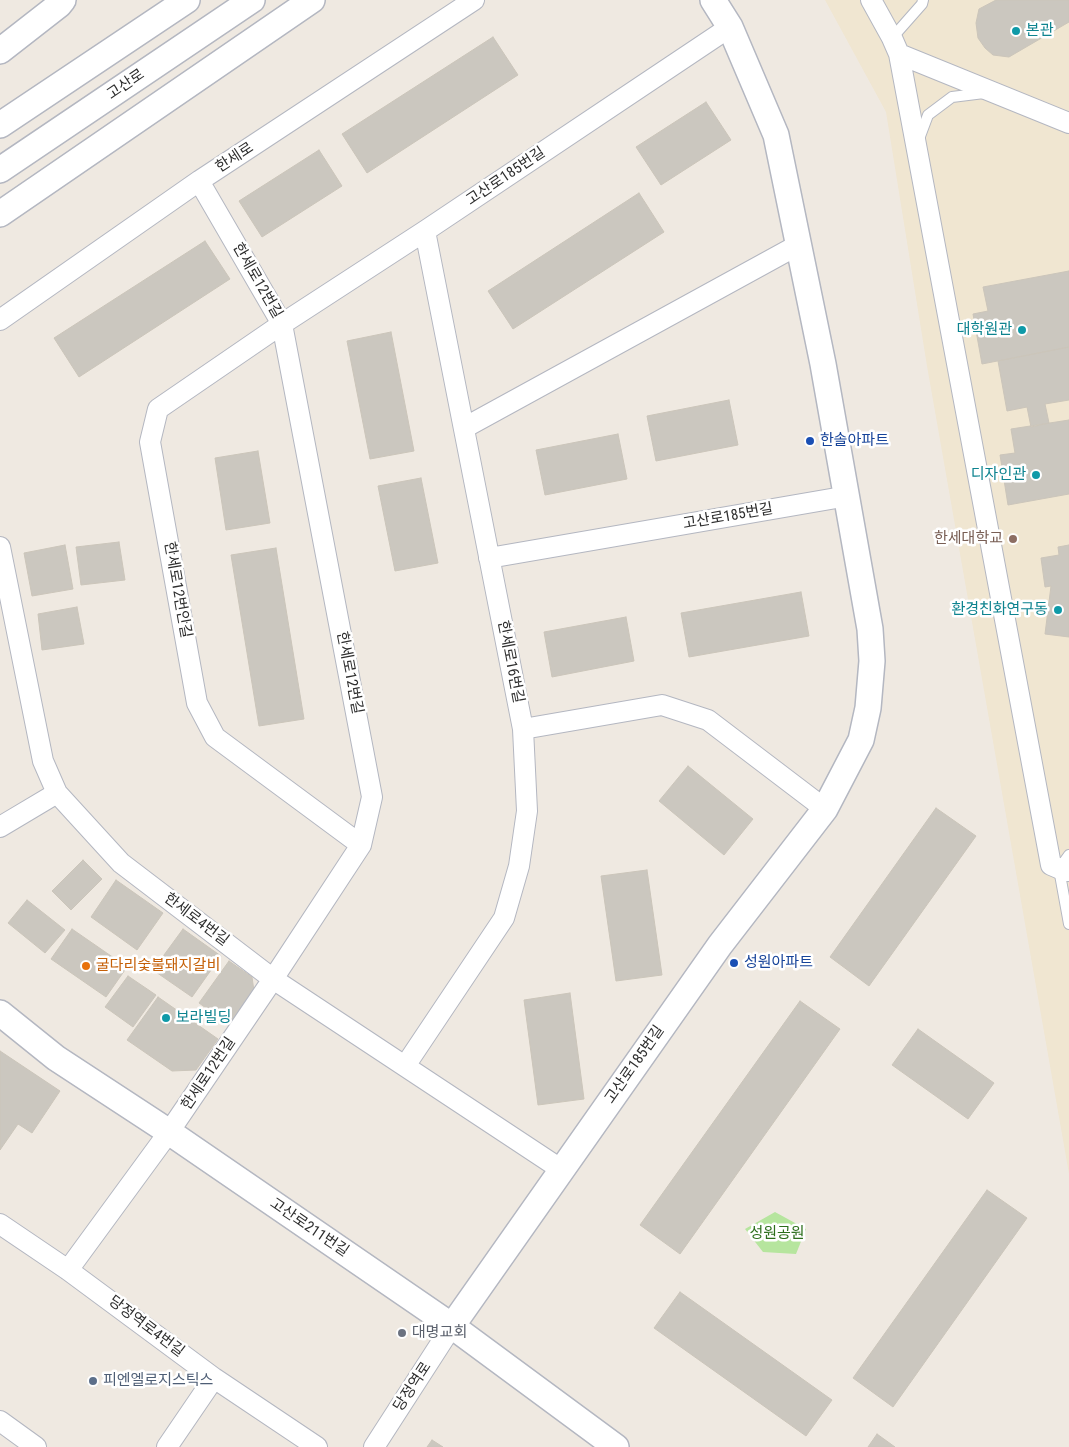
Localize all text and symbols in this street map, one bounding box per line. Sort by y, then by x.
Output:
place label: 본관 [1026,22,1054,40]
marker: 본관 [1010,25,1022,37]
street label: 고산로 [104,66,148,104]
street label: 한세로 [213,139,257,177]
street label: 고산로185번길 [463,144,549,210]
street label: 한세로12번길 [228,240,286,322]
place label: 대학원관 [957,321,1012,339]
marker: 대학원관 [1016,324,1028,336]
place label: 한솔아파트 [820,432,889,450]
marker: 한솔아파트 [804,435,816,447]
place label: 디자인관 [971,466,1026,484]
marker: 디자인관 [1030,469,1042,481]
street label: 고산로185번길 [682,500,774,534]
place label: 한세대학교 [934,530,1003,548]
marker: 한세대학교 [1007,533,1019,545]
street label: 한세로12번안길 [160,540,194,640]
place label: 환경친화연구동 [951,601,1048,619]
marker: 환경친화연구동 [1052,604,1064,616]
street label: 한세로16번길 [493,619,527,705]
street label: 한세로12번길 [332,630,366,716]
street label: 한세로4번길 [160,890,232,950]
place label: 성원아파트 [744,954,813,972]
place label: 굴다리숯불돼지갈비 [96,957,220,975]
marker: 성원아파트 [728,957,740,969]
marker: 굴다리숯불돼지갈비 [80,960,92,972]
place label: 보라빌딩 [176,1009,231,1027]
marker: 보라빌딩 [160,1012,172,1024]
street label: 고산로185번길 [601,1022,669,1108]
street label: 한세로12번길 [178,1034,240,1114]
street label: 고산로211번길 [266,1195,352,1261]
park label: 성원공원 [749,1225,805,1243]
street label: 당정역로4번길 [105,1293,187,1361]
place label: 대명교회 [412,1324,467,1342]
marker: 대명교회 [396,1327,408,1339]
street label: 당정역로 [390,1359,436,1415]
place label: 피엔엘로지스틱스 [103,1372,213,1390]
marker: 피엔엘로지스틱스 [87,1375,99,1387]

